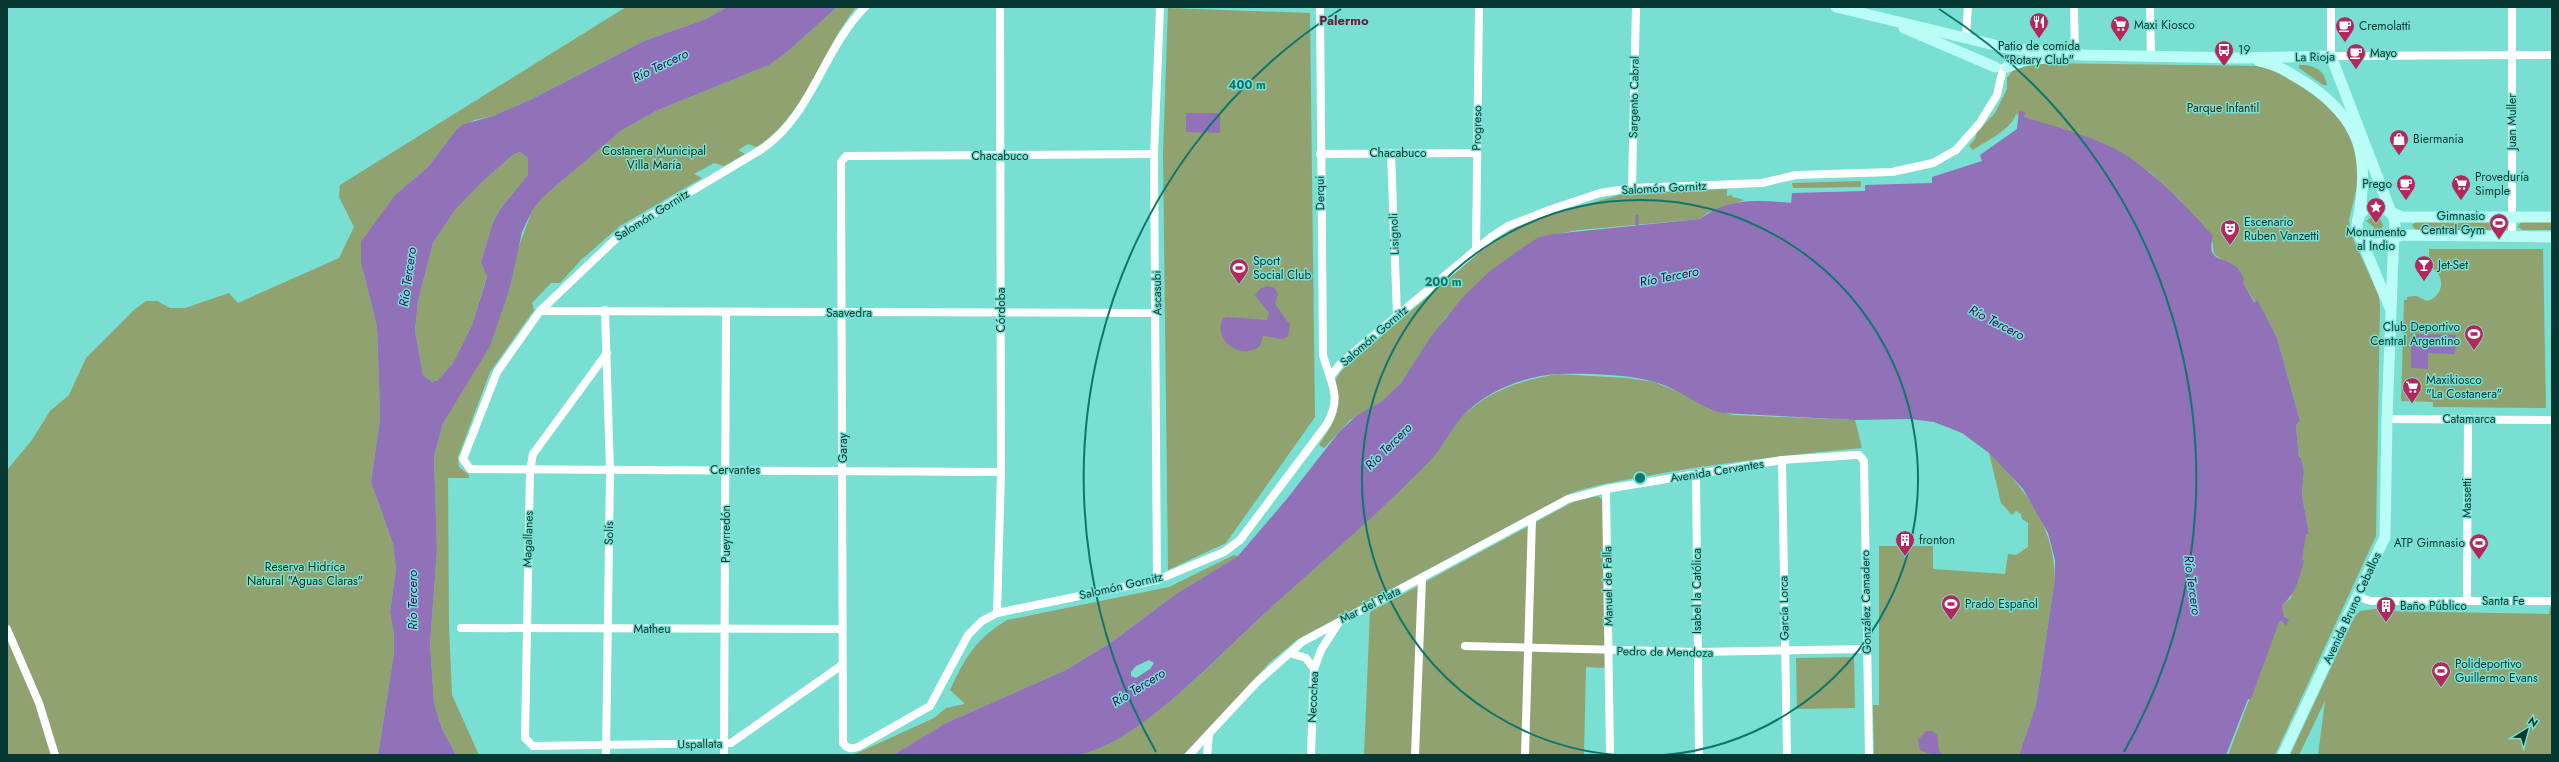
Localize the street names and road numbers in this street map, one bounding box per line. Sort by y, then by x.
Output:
street label: La Rioja [2295,48,2335,66]
street label: Sargento Cabral [1624,56,1644,138]
street label: Juan Muller [2503,93,2521,152]
street label: Progreso [1468,105,1486,151]
street label: Chacabuco [1369,144,1427,162]
street label: Chacabuco [971,147,1029,165]
street label: Derqui [1311,176,1329,210]
street label: Salomón Gornitz [1621,177,1708,199]
street label: Salomón Gornitz [611,185,693,245]
street label: Lisignoli [1384,213,1404,255]
street label: Ascasubi [1148,270,1166,316]
street label: Córdoba [992,287,1010,332]
street label: Salomón Gornitz [1336,301,1412,371]
street label: Saavedra [826,304,872,322]
street label: Catamarca [2442,410,2496,428]
street label: Garay [834,432,852,463]
street label: Avenida Cervantes [1669,455,1765,487]
street label: Cervantes [710,461,760,479]
street label: Massetti [2458,478,2476,518]
street label: Pueyrredón [717,505,735,563]
street label: Magallanes [518,510,538,568]
street label: Solís [600,521,618,545]
street label: Manuel de Falla [1598,546,1618,626]
street label: Isabel la Católica [1688,548,1706,634]
street label: González Camadero [1856,549,1876,654]
street label: Avenida Bruno Ceballos [2318,549,2386,667]
street label: Salomón Gornitz [1077,568,1165,604]
street label: García Lorca [1774,575,1794,640]
street label: Mar del Plata [1336,582,1404,628]
street label: Santa Fe [2482,592,2524,610]
street label: Matheu [633,620,671,638]
street label: Pedro de Mendoza [1617,642,1714,662]
street label: Necochea [1303,670,1323,723]
street label: Uspallata [677,735,723,753]

